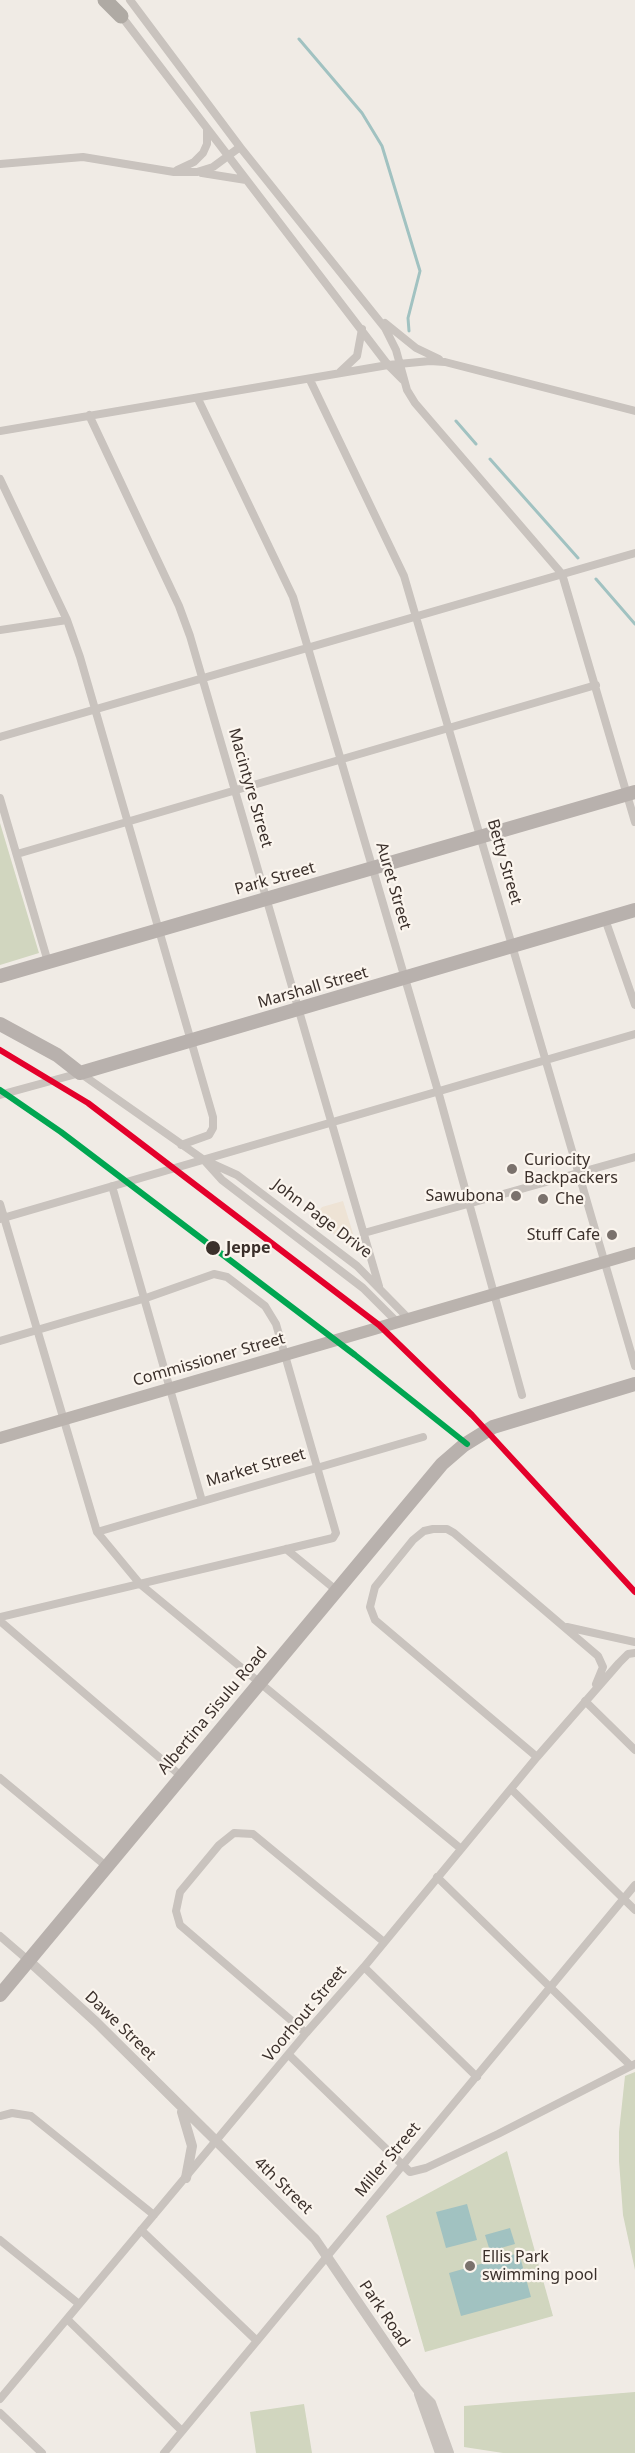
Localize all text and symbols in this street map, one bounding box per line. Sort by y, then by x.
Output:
street label: Macintyre Street [224,726,276,850]
street label: Betty Street [483,817,525,907]
street label: Auret Street [371,840,415,932]
street label: Park Street [233,858,317,900]
street label: Marshall Street [256,963,370,1013]
place label: Curiocity Backpackers [524,1150,618,1188]
marker: Curiocity Backpackers [505,1162,519,1176]
street label: John Page Drive [269,1175,375,1263]
place label: Sawubona [425,1186,504,1206]
marker: Sawubona [509,1189,523,1203]
place label: Che [555,1189,584,1209]
marker: Che [536,1192,550,1206]
place label: Stuff Cafe [527,1225,600,1245]
marker: Stuff Cafe [605,1228,619,1242]
place label: Jeppe [226,1238,271,1258]
marker: Jeppe [204,1239,222,1257]
street label: Commissioner Street [131,1329,287,1391]
street label: Market Street [204,1445,308,1491]
street label: Albertina Sisulu Road [154,1644,272,1778]
street label: Voorhout Street [259,1962,351,2066]
street label: Dawe Street [81,1987,159,2065]
street label: Miller Street [351,2119,425,2201]
street label: 4th Street [250,2154,316,2218]
place label: Ellis Park swimming pool [482,2247,598,2285]
marker: Ellis Park swimming pool [463,2259,477,2273]
street label: Park Road [355,2277,413,2351]

